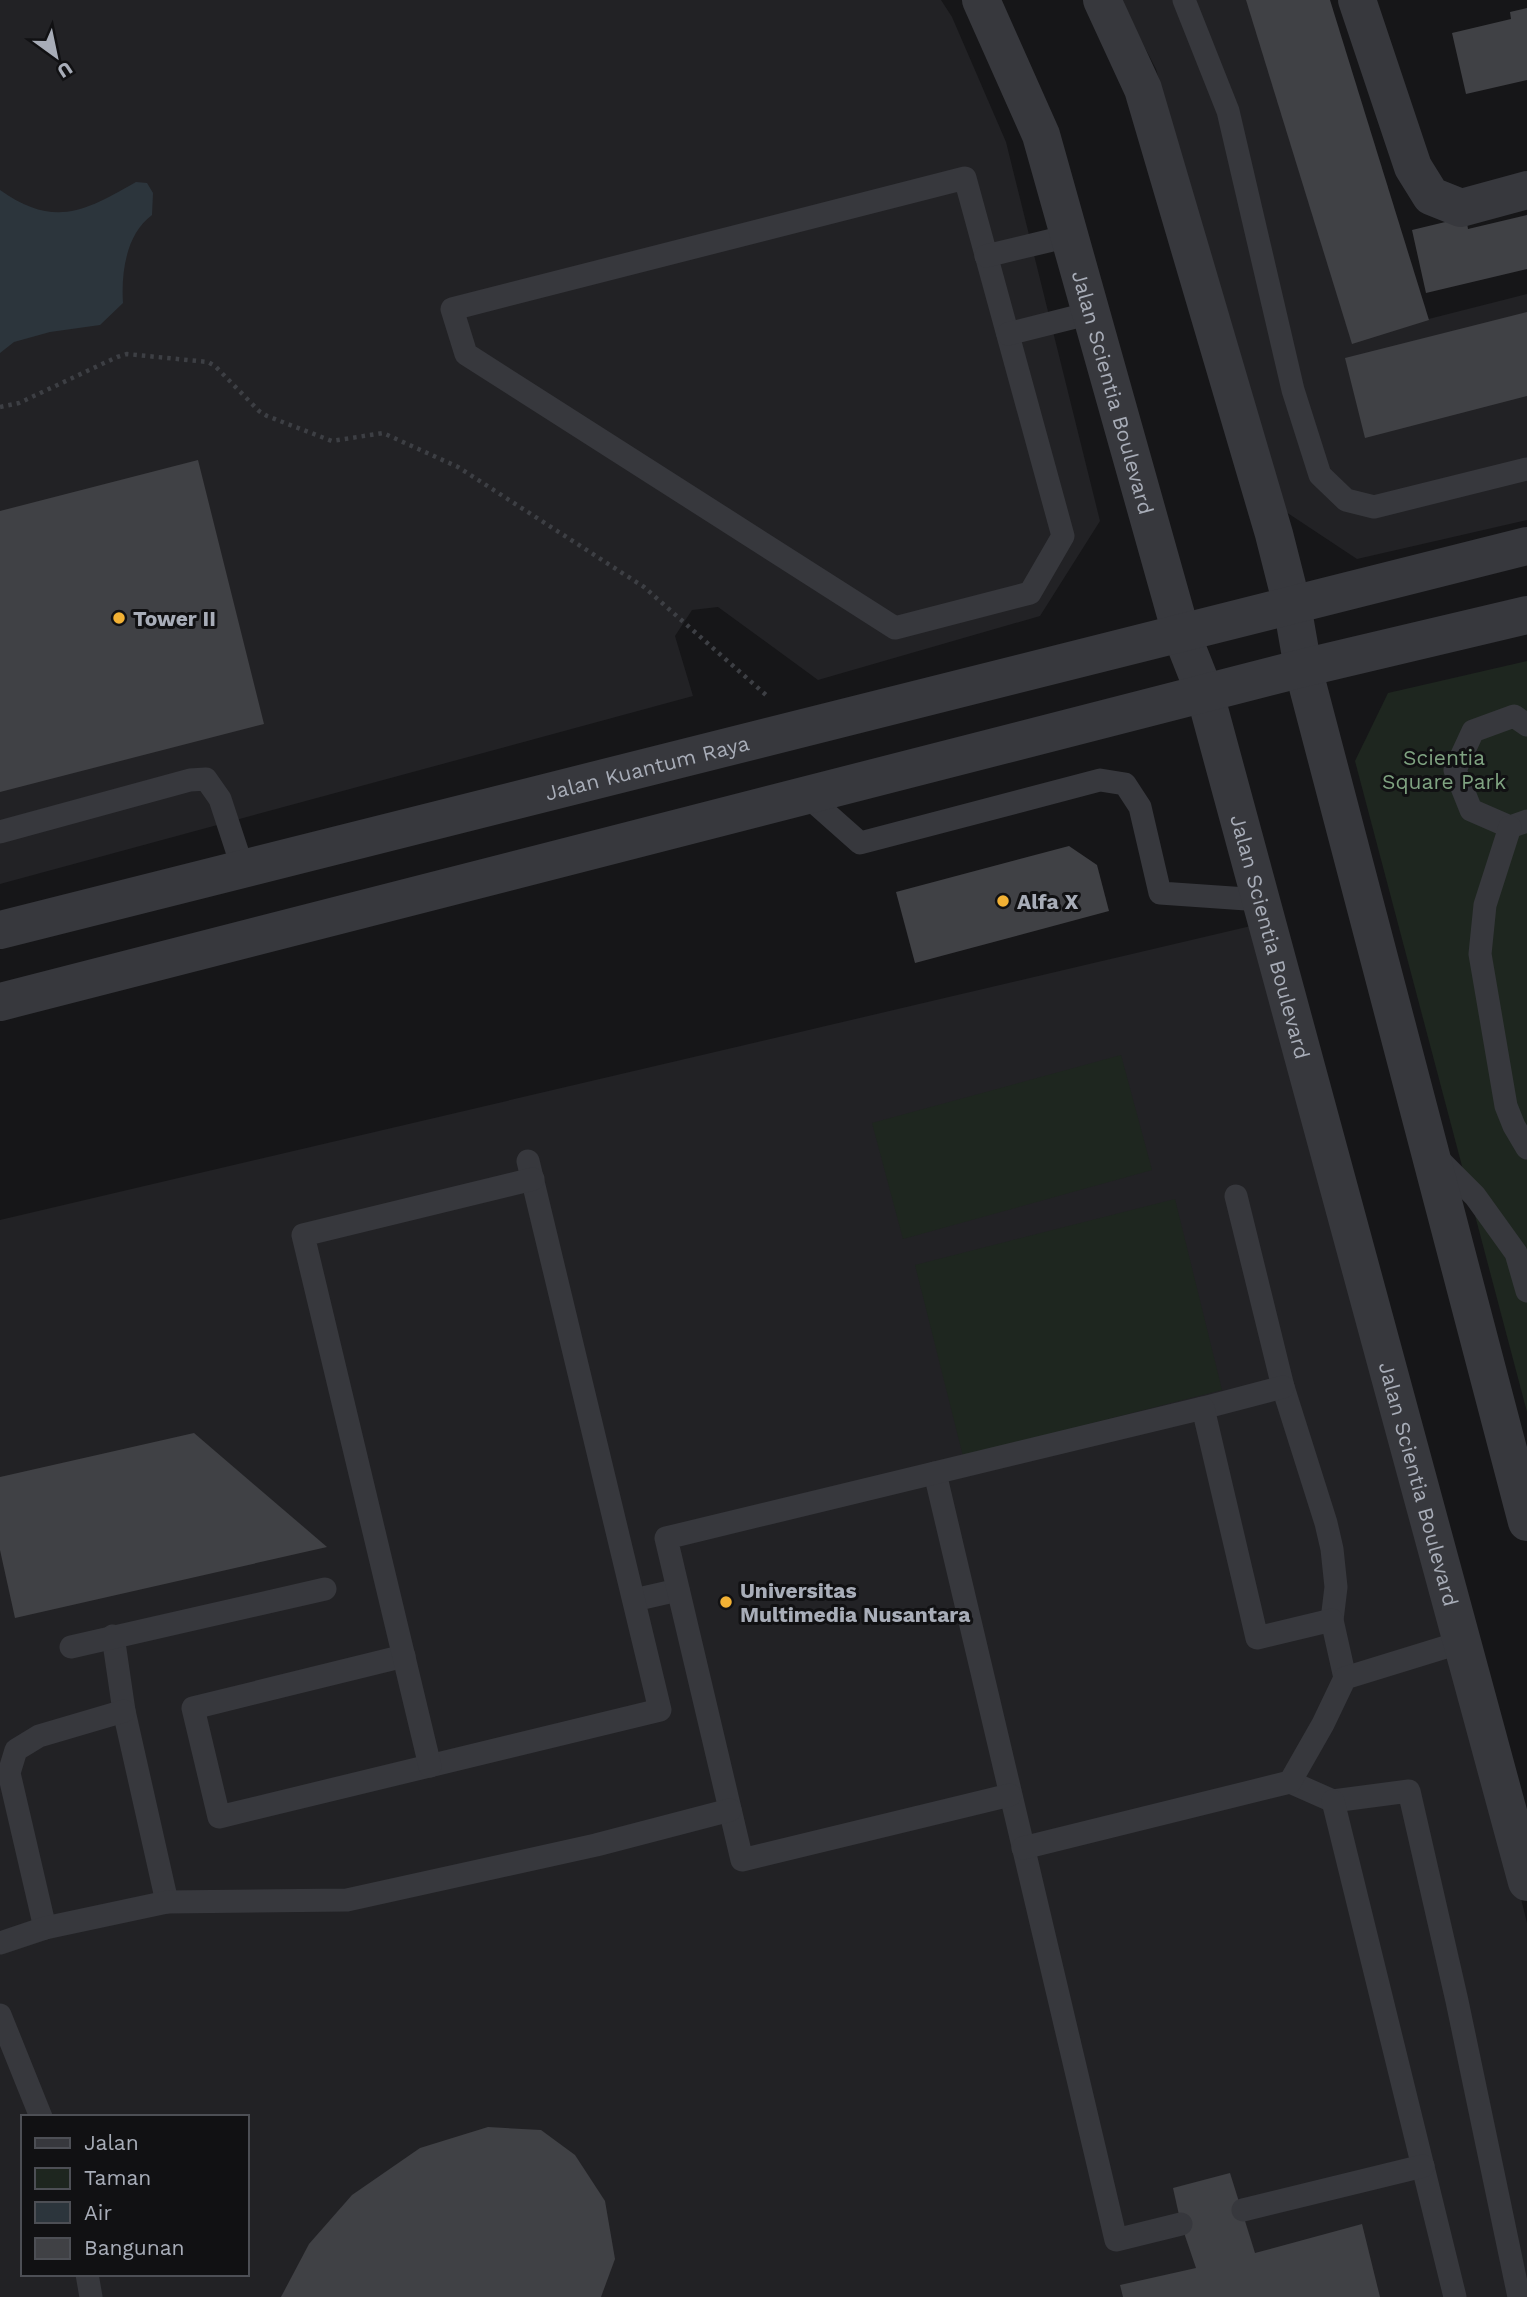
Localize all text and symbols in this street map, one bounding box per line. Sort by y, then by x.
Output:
north arrow [21,21,91,91]
text: U [53,57,77,83]
street label: Jalan Scientia Boulevard [1067,268,1159,517]
place label: Tower II [133,606,216,631]
marker: Tower II [111,610,127,626]
street label: Jalan Kuantum Raya [542,730,752,805]
park label: Scientia Square Park [1382,745,1506,794]
street label: Jalan Scientia Boulevard [1226,812,1316,1062]
place label: Alfa X [1017,889,1078,914]
marker: Alfa X [995,893,1011,909]
street label: Jalan Scientia Boulevard [1374,1359,1464,1609]
place label: Universitas Multimedia Nusantara [740,1578,971,1627]
marker: Universitas Multimedia Nusantara [718,1594,734,1610]
legend [21,2115,248,2276]
text: Jalan [84,2130,139,2155]
text: Taman [84,2165,151,2190]
text: Air [84,2200,112,2225]
text: Bangunan [84,2235,185,2260]

